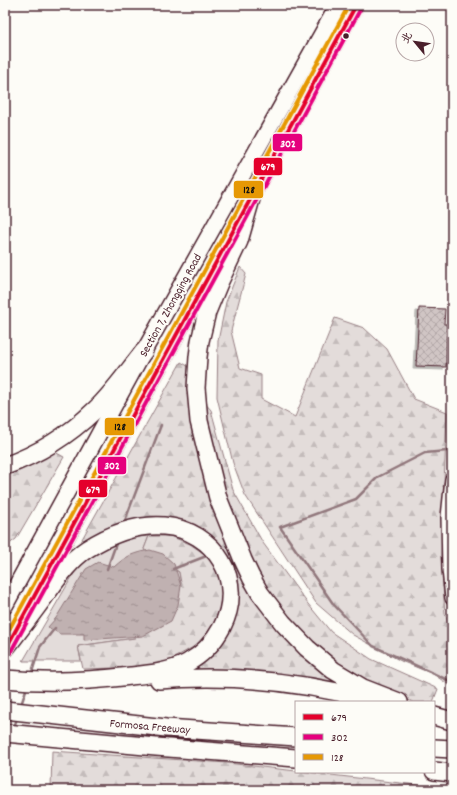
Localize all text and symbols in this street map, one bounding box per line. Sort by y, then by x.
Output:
north arrow [395,22,435,62]
text: 北 [398,29,418,47]
unlabelled marker [341,31,351,41]
line badge: 302 [272,133,303,152]
text: 302 [280,137,296,153]
line badge: 679 [253,157,283,176]
text: 679 [261,160,275,176]
line badge: 128 [233,180,264,199]
text: 128 [243,183,255,199]
street label: Section 7, Zhongqing Road [136,251,207,360]
line badge: 128 [104,417,135,436]
text: 128 [114,420,126,436]
line badge: 302 [97,456,127,475]
text: 302 [104,459,120,475]
line badge: 679 [78,479,108,498]
text: 679 [86,483,100,499]
legend [295,701,435,773]
text: 679 [331,710,347,727]
street label: Formosa Freeway [109,716,192,740]
text: 302 [331,730,348,747]
text: 128 [331,750,344,767]

